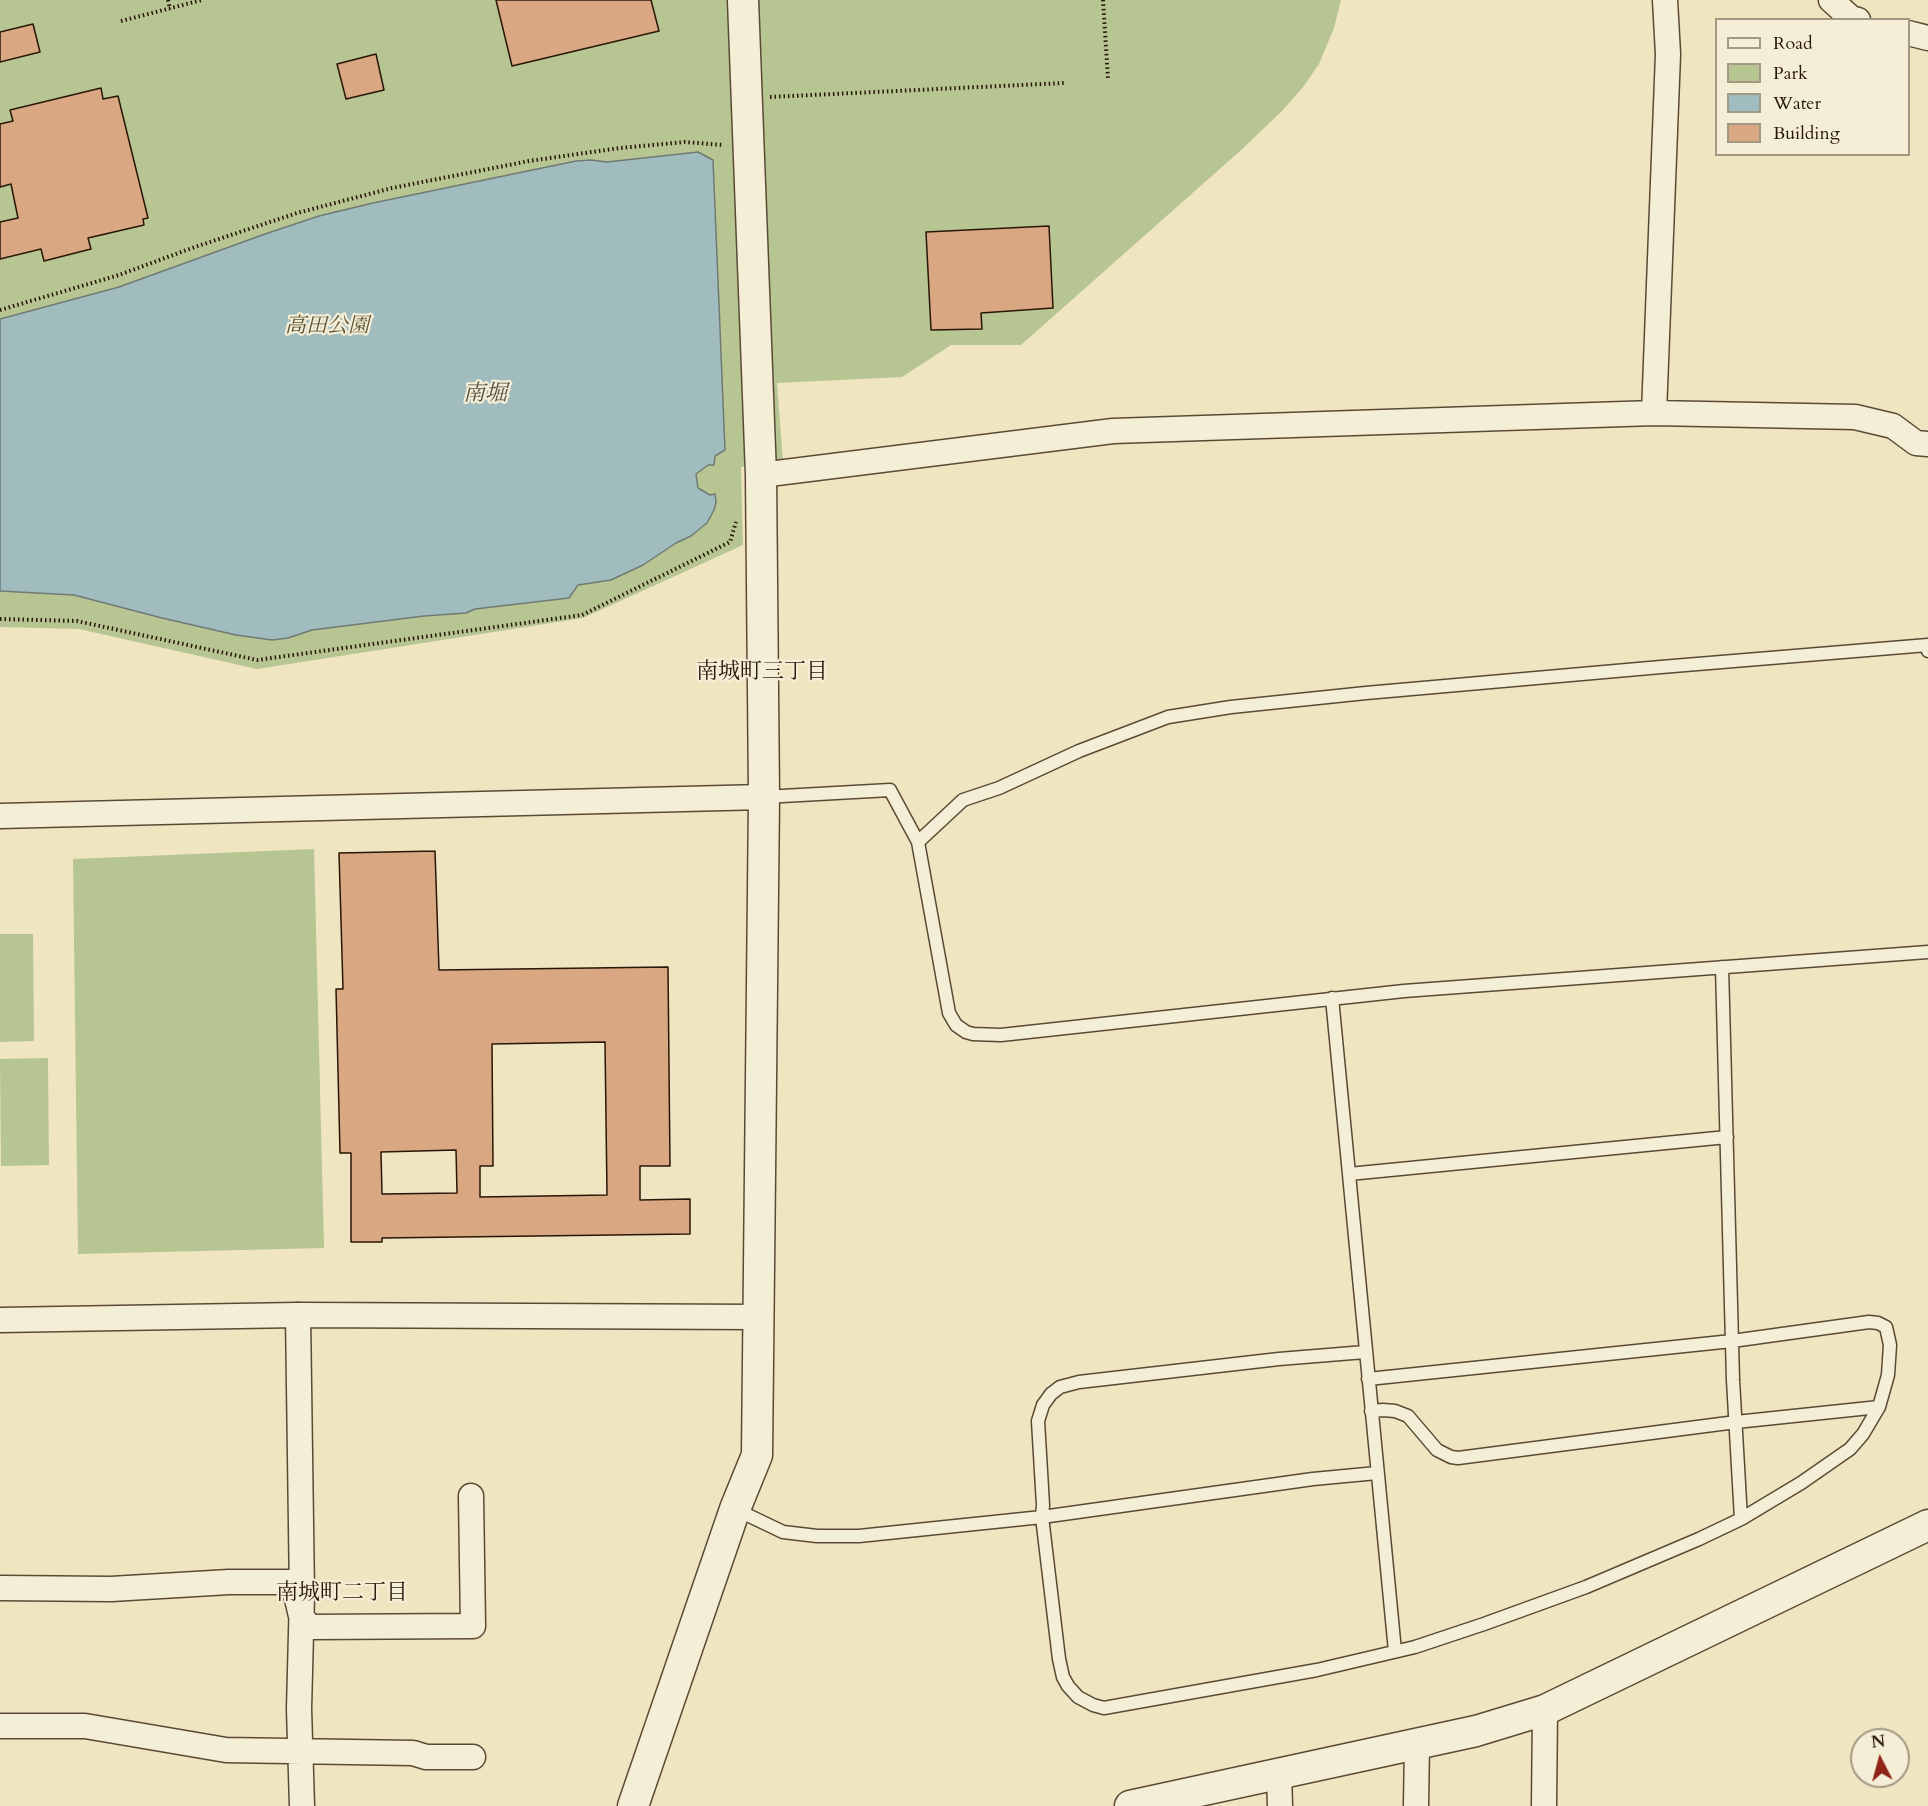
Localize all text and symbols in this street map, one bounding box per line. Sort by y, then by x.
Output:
legend [1715,18,1910,156]
text: Road [1773,31,1813,56]
text: Park [1773,61,1808,86]
text: Water [1773,91,1821,116]
text: Building [1773,121,1840,146]
park label: 高田公園 [285,314,369,340]
water label: 南堀 [463,382,507,408]
district label: 南城町三丁目 [696,660,828,686]
district label: 南城町二丁目 [276,1581,408,1607]
north arrow [1850,1728,1910,1788]
text: N [1870,1730,1886,1754]

